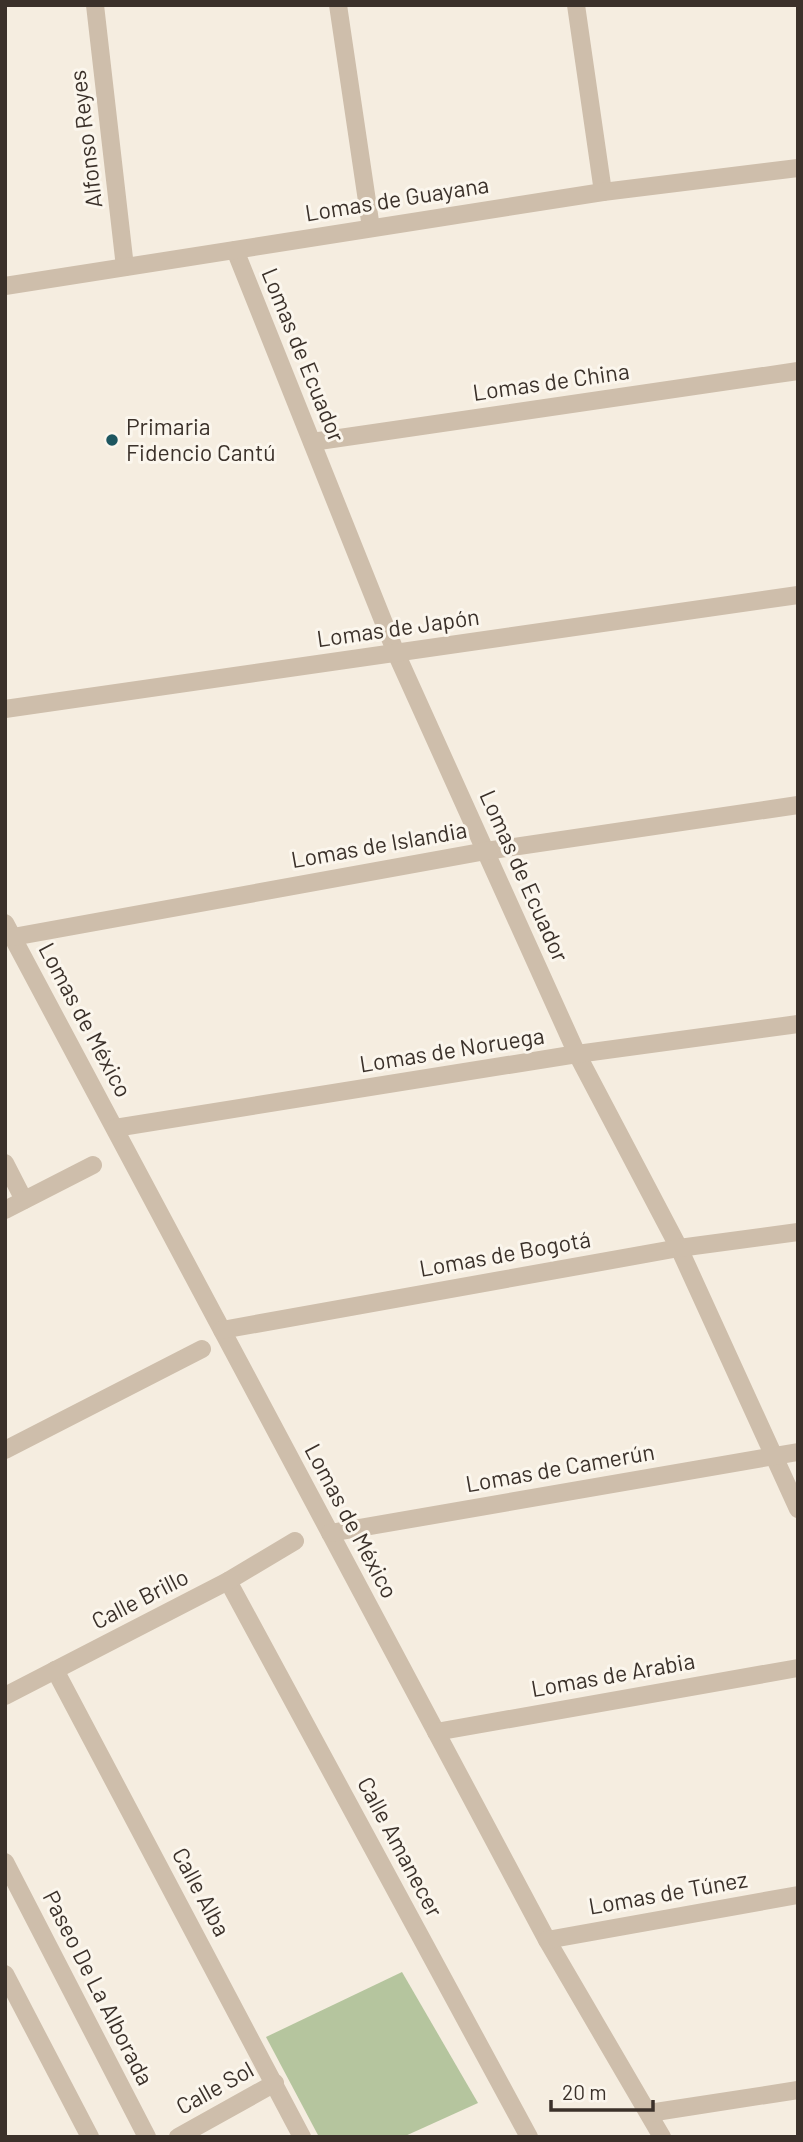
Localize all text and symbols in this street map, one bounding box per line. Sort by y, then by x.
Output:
street label: Alfonso Reyes [63,69,107,210]
street label: Lomas de Guayana [303,170,491,226]
street label: Lomas de Ecuador [256,264,352,446]
street label: Lomas de China [471,356,631,406]
place label: Primaria Fidencio Cantú [126,412,276,466]
marker: Primaria Fidencio Cantú [104,432,120,448]
street label: Lomas de Japón [315,602,481,652]
street label: Lomas de Ecuador [475,785,576,966]
street label: Lomas de Islandia [289,815,469,873]
street label: Lomas de México [33,937,138,1102]
street label: Lomas de Noruega [358,1021,546,1077]
street label: Lomas de Bogotá [417,1224,593,1282]
street label: Lomas de Camerún [463,1437,656,1497]
street label: Lomas de México [299,1438,404,1603]
street label: Calle Brillo [87,1562,193,1634]
street label: Lomas de Arabia [529,1646,697,1702]
street label: Calle Amanecer [352,1772,450,1922]
street label: Calle Alba [167,1842,237,1941]
street label: Lomas de Túnez [586,1864,749,1920]
street label: Paseo De La Alborada [38,1885,160,2090]
street label: Calle Sol [171,2054,258,2120]
scale bar [551,2068,652,2112]
text: 20 m [562,2079,607,2104]

